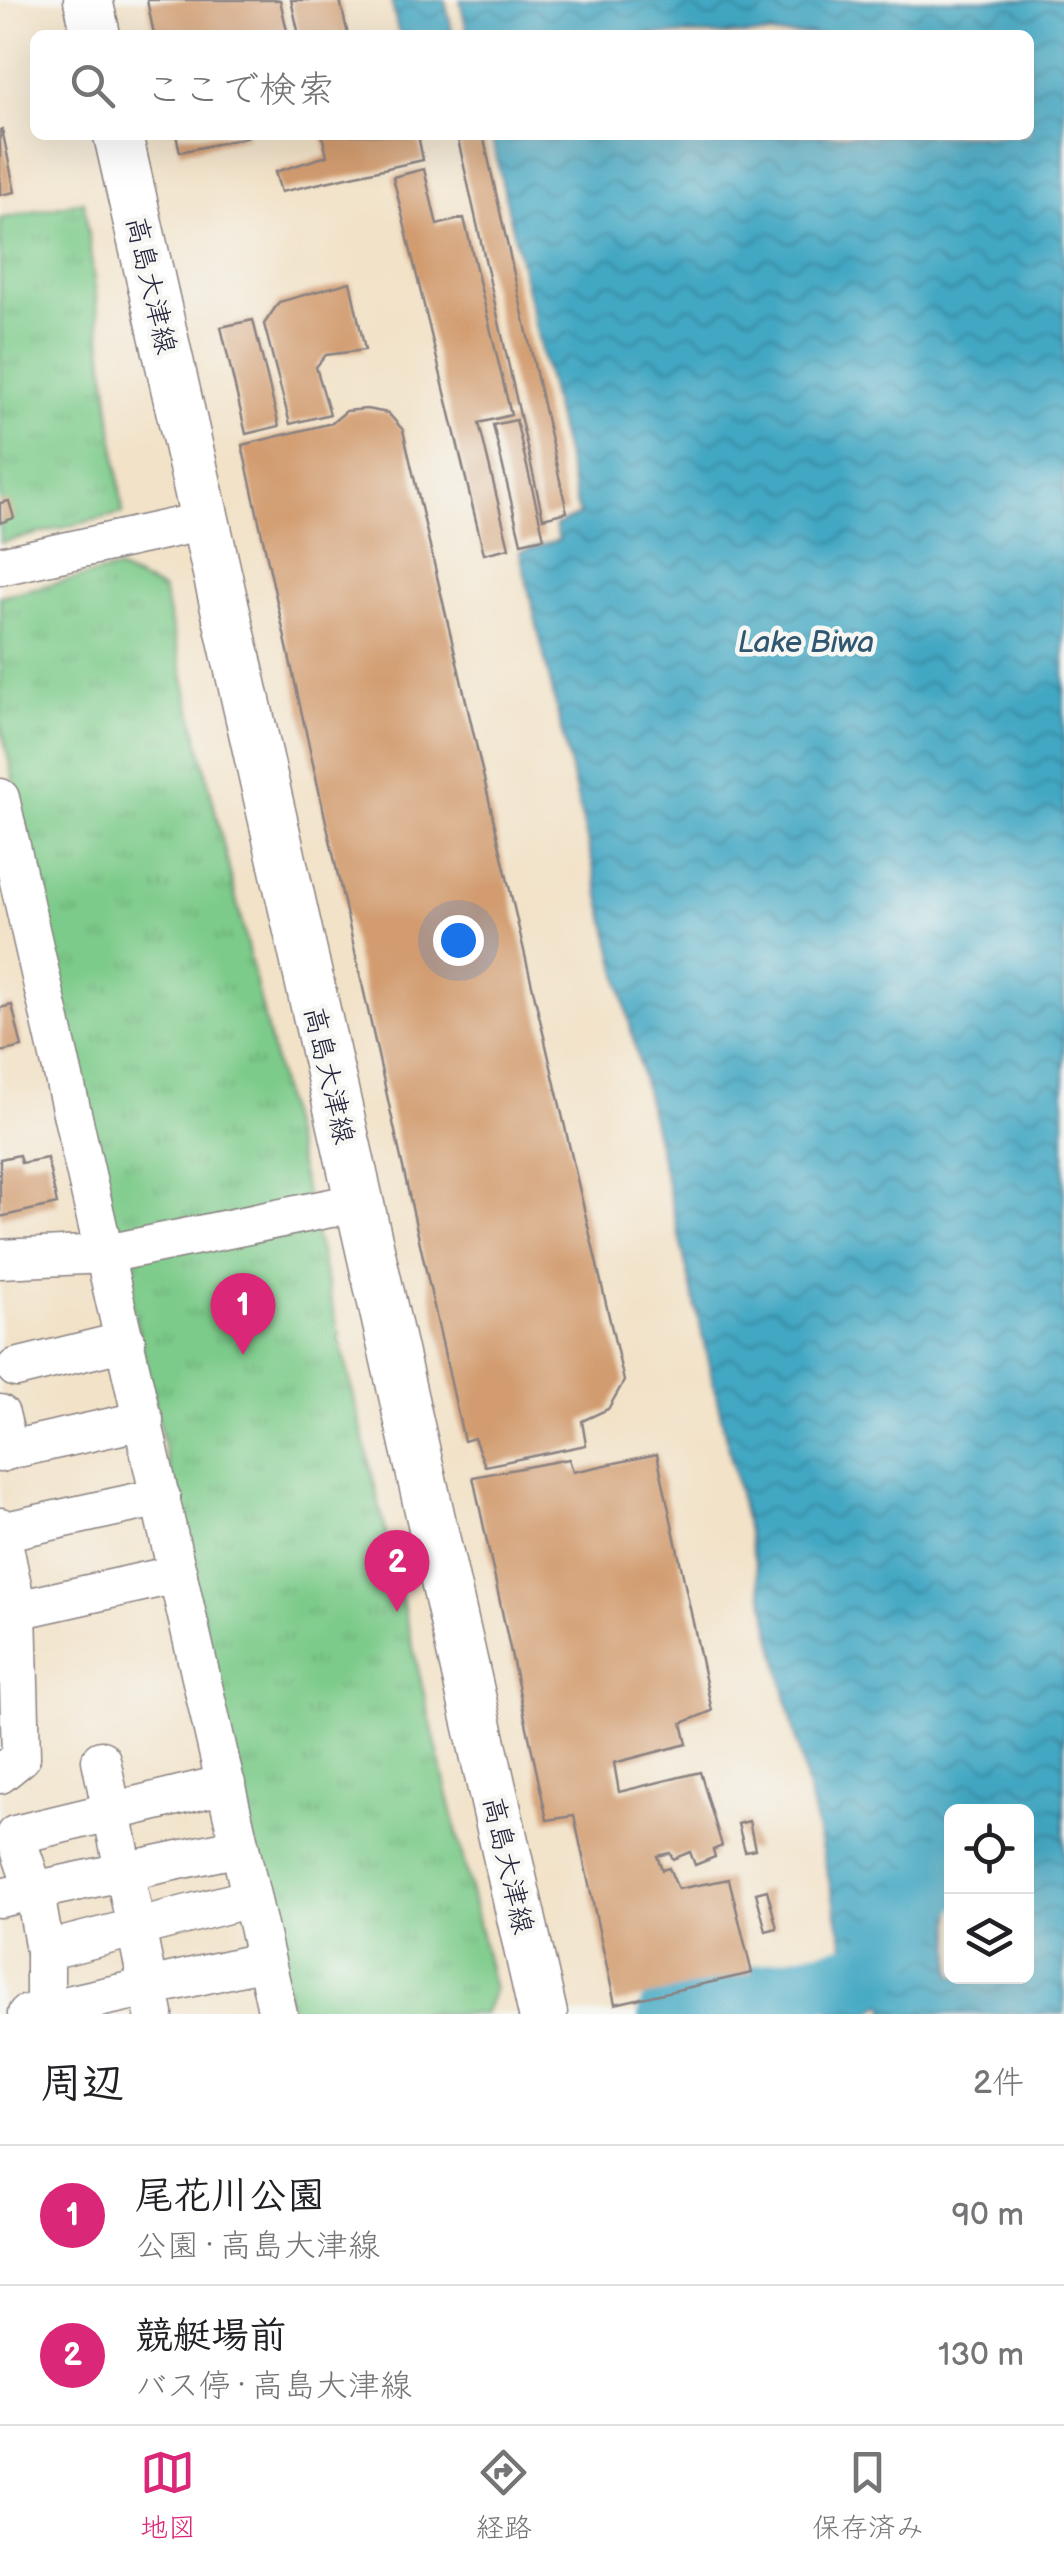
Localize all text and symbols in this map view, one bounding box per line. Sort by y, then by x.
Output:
search box [30,30,1034,140]
icon: search [65,58,120,113]
text: ここで検索 [145,68,335,113]
street label: 高島大津線 [119,213,182,357]
water label: Lake Biwa [738,625,874,661]
your location [433,915,484,966]
street label: 高島大津線 [297,1003,360,1147]
pin: 1 [210,1272,276,1355]
pin: 2 [364,1530,430,1612]
street label: 高島大津線 [476,1793,539,1937]
map controls [944,1804,1034,1984]
button: locate [944,1804,1034,1894]
button: layers [944,1894,1034,1984]
text: 周辺 [40,2059,124,2110]
text: 2件 [973,2064,1024,2103]
text: 尾花川公園 [135,2174,325,2219]
text: 1 [66,2196,79,2235]
text: 90 m [952,2196,1024,2235]
text: 公園 · 高島大津線 [135,2227,380,2266]
text: 競艇場前 [135,2314,287,2359]
text: 2 [63,2336,82,2375]
text: 130 m [938,2336,1024,2375]
text: バス停 · 高島大津線 [135,2367,412,2406]
tab: 地図 [140,2445,196,2545]
tab: 経路 [476,2445,532,2545]
tab: 保存済み [812,2445,924,2545]

